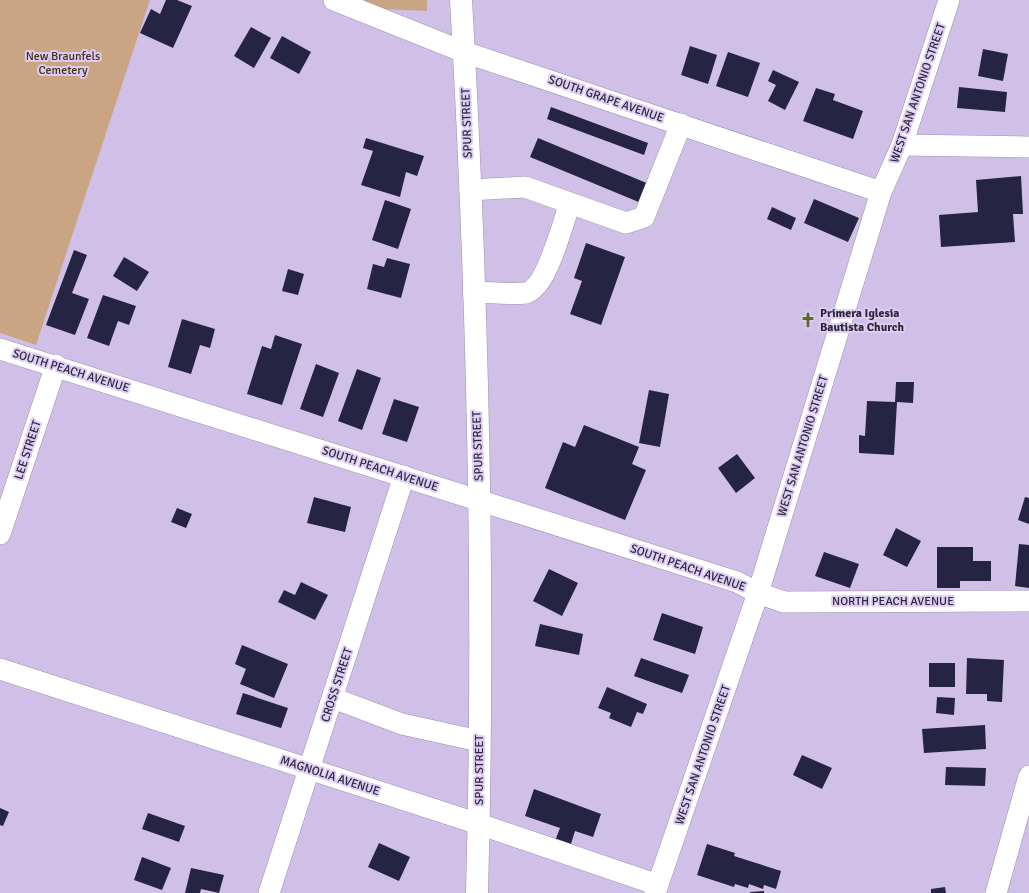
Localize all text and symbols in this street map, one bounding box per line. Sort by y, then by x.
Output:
street label: WEST SAN ANTONIO STREET [887,21,949,165]
park label: New Braunfels Cemetery [26,49,100,78]
street label: SOUTH GRAPE AVENUE [546,72,666,126]
street label: SPUR STREET [458,88,476,158]
place label: Primera Iglesia Bautista Church [820,306,905,335]
church icon: Primera Iglesia Bautista Church [799,311,817,329]
street label: SOUTH PEACH AVENUE [11,346,131,396]
street label: WEST SAN ANTONIO STREET [774,374,832,518]
street label: SPUR STREET [469,411,487,481]
street label: LEE STREET [11,418,45,481]
street label: SOUTH PEACH AVENUE [320,443,440,495]
street label: SOUTH PEACH AVENUE [628,541,748,595]
street label: NORTH PEACH AVENUE [832,594,954,609]
street label: CROSS STREET [318,646,356,724]
street label: WEST SAN ANTONIO STREET [672,683,734,827]
street label: SPUR STREET [472,735,487,805]
street label: MAGNOLIA AVENUE [278,753,382,799]

